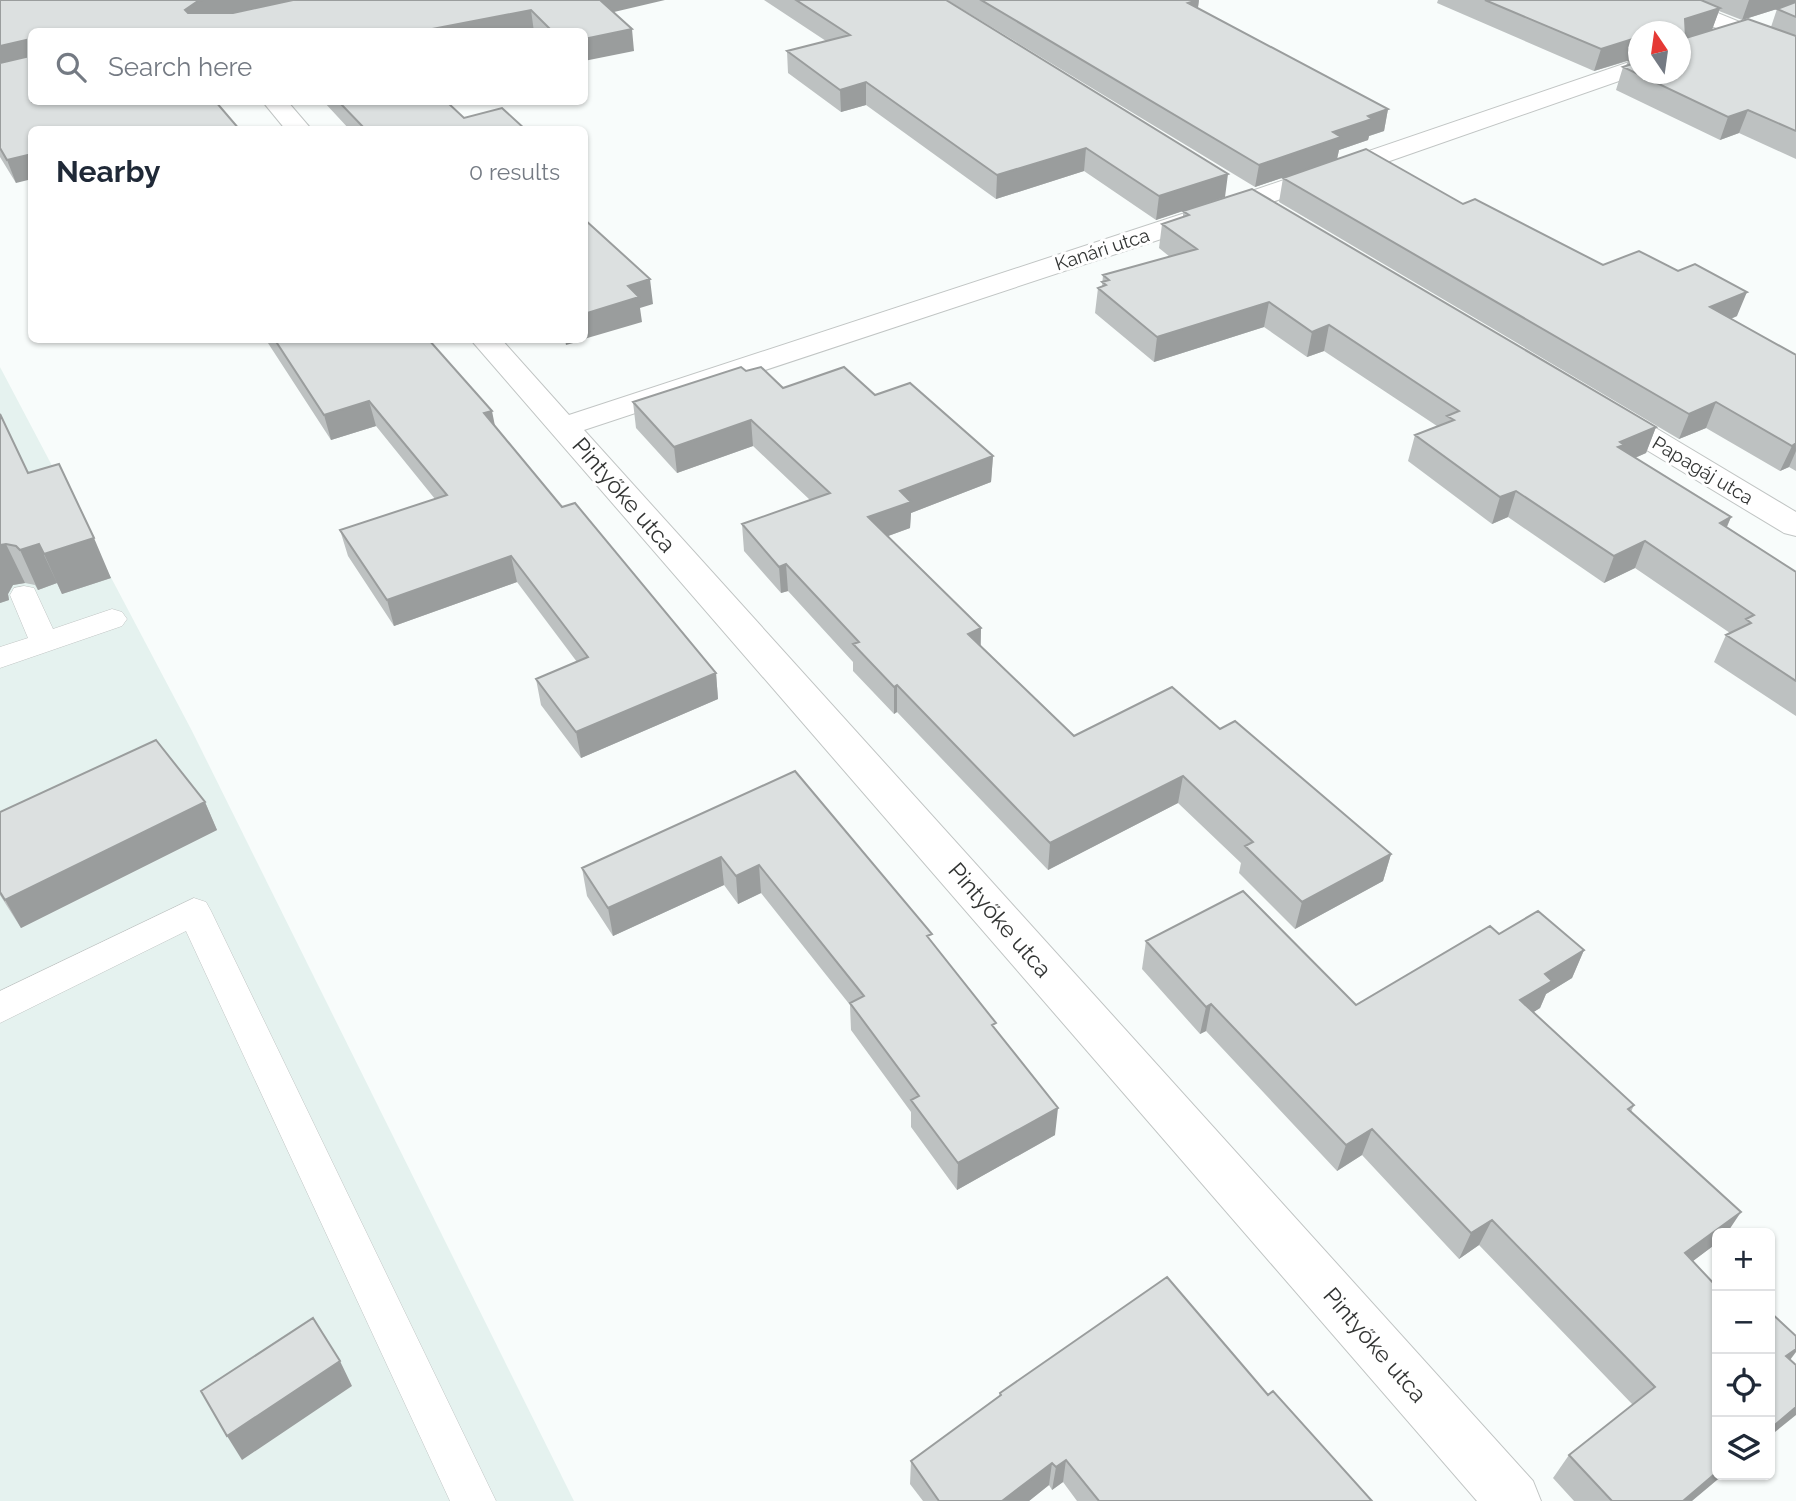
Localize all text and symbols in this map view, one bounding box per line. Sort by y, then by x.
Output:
north arrow [1628,21,1691,84]
search box [28,28,588,105]
icon: search [52,48,90,86]
text: Search here [108,52,252,82]
text: Nearby [56,154,160,189]
text: 0 results [469,158,560,185]
street label: Kanári utca [1052,223,1152,275]
street label: Papagáj utca [1649,431,1757,509]
street label: Pintyőke utca [567,432,682,558]
street label: Pintyőke utca [943,857,1058,983]
map controls [1712,1228,1775,1480]
button: + [1712,1228,1775,1291]
street label: Pintyőke utca [1318,1282,1433,1408]
button: − [1712,1291,1775,1354]
button: locate [1712,1354,1775,1417]
button: layers [1712,1417,1775,1480]

